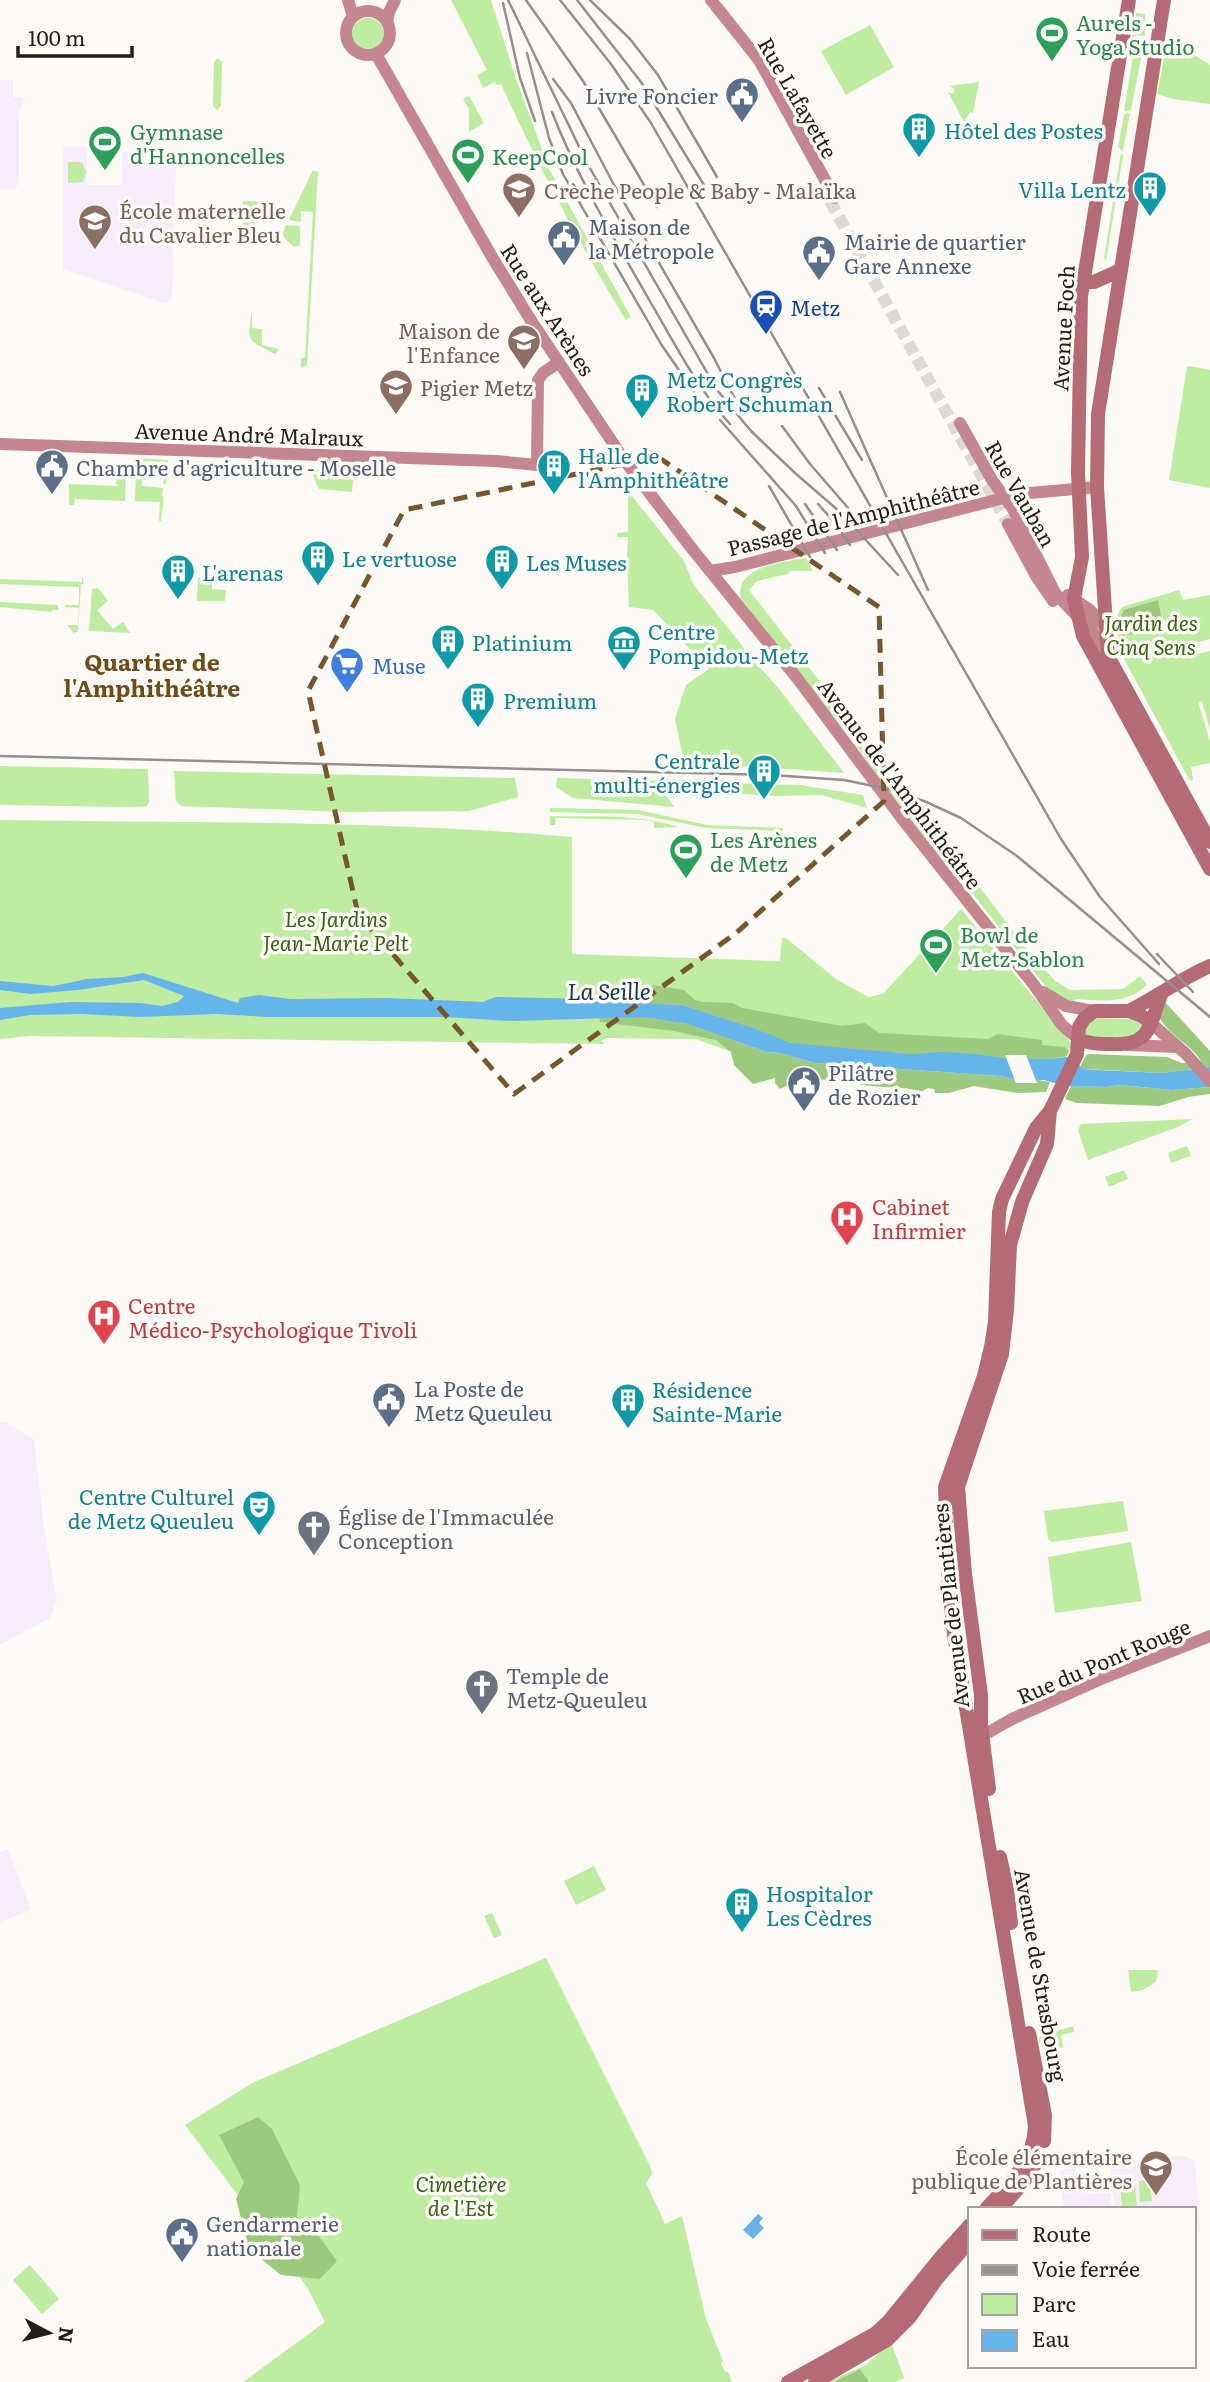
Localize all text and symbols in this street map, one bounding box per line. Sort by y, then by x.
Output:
place label: Aurels - Yoga Studio [1076,6,1194,61]
scale bar [18,14,131,58]
sports icon: Aurels - Yoga Studio [1033,14,1071,63]
text: 100 m [28,21,85,52]
street label: Rue Lafayette [752,31,846,163]
public building icon: Livre Foncier [723,75,761,124]
place label: Livre Foncier [585,79,718,110]
building icon: Hôtel des Postes [900,110,938,159]
place label: Hôtel des Postes [944,114,1103,145]
place label: Gymnase d'Hannoncelles [130,115,285,170]
sports icon: Gymnase d'Hannoncelles [86,123,124,172]
sports icon: KeepCool [449,136,487,185]
place label: KeepCool [492,140,588,171]
building icon: Villa Lentz [1131,169,1169,218]
school or university icon: Crèche People & Baby - Malaïka [500,170,538,219]
place label: Villa Lentz [1018,173,1126,204]
place label: Crèche People & Baby - Malaïka [544,174,857,205]
place label: École maternelle du Cavalier Bleu [119,194,286,249]
school or university icon: École maternelle du Cavalier Bleu [76,202,114,251]
place label: Maison de la Métropole [588,210,714,265]
public building icon: Maison de la Métropole [545,218,583,267]
place label: Mairie de quartier Gare Annexe [844,225,1026,280]
public building icon: Mairie de quartier Gare Annexe [800,233,838,282]
street label: Rue aux Arènes [495,237,603,381]
street label: Avenue Foch [1043,264,1081,392]
station icon: Metz [747,287,785,336]
place label: Metz [790,291,840,322]
place label: Maison de l'Enfance [398,314,500,369]
school or university icon: Maison de l'Enfance [505,322,543,371]
place label: Metz Congrès Robert Schuman [666,363,833,418]
school or university icon: Pigier Metz [377,367,415,416]
place label: Pigier Metz [420,371,533,402]
building icon: Metz Congrès Robert Schuman [623,371,661,420]
street label: Avenue André Malraux [134,414,364,452]
street label: Rue Vauban [979,434,1065,552]
place label: Halle de l'Amphithéâtre [578,439,729,494]
public building icon: Chambre d'agriculture - Moselle [33,447,71,496]
building icon: Halle de l'Amphithéâtre [535,447,573,496]
place label: Chambre d'agriculture - Moselle [76,451,396,482]
street label: Passage de l'Amphithéâtre [724,470,982,562]
building icon: Le vertuose [299,538,337,587]
place label: Le vertuose [342,542,457,573]
building icon: Les Muses [483,542,521,591]
place label: Les Muses [526,546,627,577]
building icon: L'arenas [159,552,197,601]
place label: L'arenas [202,556,283,587]
park label: Jardin des Cinq Sens [1104,606,1198,661]
place label: Centre Pompidou-Metz [648,615,808,670]
building icon: Platinium [429,622,467,671]
museum icon: Centre Pompidou-Metz [605,623,643,672]
place label: Platinium [472,626,572,657]
district label: Quartier de l'Amphithéâtre [64,644,240,704]
supermarket icon: Muse [328,645,366,694]
place label: Muse [372,649,426,680]
street label: Avenue de l'Amphithéâtre [811,671,991,895]
building icon: Premium [459,680,497,729]
place label: Premium [503,684,597,715]
place label: Centrale multi-énergies [593,744,740,799]
building icon: Centrale multi-énergies [745,752,783,801]
place label: Les Arènes de Metz [710,823,817,878]
sports icon: Les Arènes de Metz [667,831,705,880]
park label: Les Jardins Jean-Marie Pelt [263,902,410,957]
place label: Bowl de Metz-Sablon [960,918,1085,973]
sports icon: Bowl de Metz-Sablon [917,926,955,975]
water label: La Seille [567,973,651,1007]
place label: Pilâtre de Rozier [828,1056,920,1111]
public building icon: Pilâtre de Rozier [785,1064,823,1113]
place label: Cabinet Infirmier [872,1190,966,1245]
hospital icon: Cabinet Infirmier [828,1198,866,1247]
place label: Centre Médico-Psychologique Tivoli [128,1289,417,1344]
hospital icon: Centre Médico-Psychologique Tivoli [85,1297,123,1346]
place label: La Poste de Metz Queuleu [414,1372,552,1427]
place label: Résidence Sainte-Marie [652,1373,782,1428]
public building icon: La Poste de Metz Queuleu [370,1380,408,1429]
building icon: Résidence Sainte-Marie [609,1381,647,1430]
place label: Centre Culturel de Metz Queuleu [68,1480,234,1535]
theatre icon: Centre Culturel de Metz Queuleu [240,1488,278,1537]
place label: Église de l'Immaculée Conception [338,1500,554,1555]
street label: Avenue de Plantières [923,1502,975,1710]
church icon: Église de l'Immaculée Conception [295,1508,333,1557]
street label: Rue du Pont Rouge [1011,1609,1195,1711]
place label: Temple de Metz-Queuleu [506,1659,648,1714]
church icon: Temple de Metz-Queuleu [463,1667,501,1716]
street label: Avenue de Strasbourg [1008,1866,1076,2084]
place label: Hospitalor Les Cèdres [766,1877,873,1932]
building icon: Hospitalor Les Cèdres [723,1885,761,1934]
place label: École élémentaire publique de Plantières [911,2140,1132,2195]
school or university icon: École élémentaire publique de Plantières [1137,2148,1175,2197]
park label: Cimetière de l'Est [416,2167,506,2222]
place label: Gendarmerie nationale [206,2207,339,2262]
legend [968,2207,1196,2368]
public building icon: Gendarmerie nationale [163,2215,201,2264]
text: Route [1032,2217,1091,2248]
text: Voie ferrée [1032,2252,1140,2283]
text: Parc [1032,2287,1076,2318]
north arrow [14,2298,84,2368]
text: Eau [1032,2322,1070,2353]
text: N [52,2326,82,2345]

